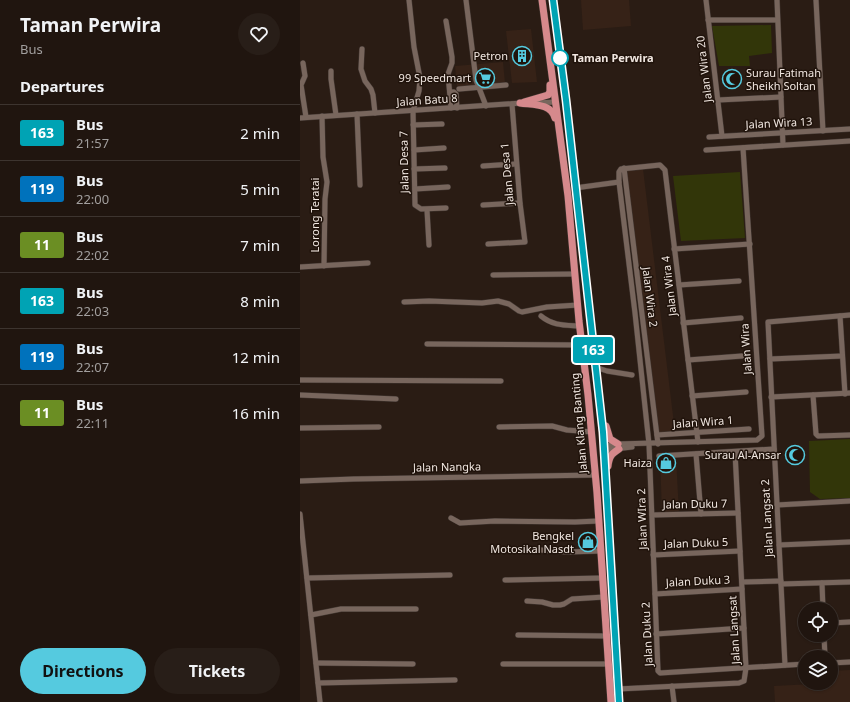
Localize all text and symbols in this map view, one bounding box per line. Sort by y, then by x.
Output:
text: Taman Perwira [20,12,161,38]
button: heart [238,13,280,55]
street label: Jalan Wira 20 [692,35,715,104]
text: Bus [20,40,43,58]
building icon: Petron [511,45,533,67]
place label: Petron [473,48,508,63]
marker: Taman Perwira [551,49,569,67]
place label: Taman Perwira [572,50,654,65]
place label: Surau Fatimah Sheikh Soltan [746,65,821,93]
supermarket icon: 99 Speedmart [474,67,496,89]
mosque icon: Surau Fatimah Sheikh Soltan [721,68,743,90]
place label: 99 Speedmart [399,70,471,85]
text: Departures [20,76,104,96]
street label: Jalan Batu 8 [395,90,458,109]
street label: Jalan Wira 13 [744,113,813,132]
text: Bus [76,114,103,134]
text: 163 [30,123,54,142]
text: 2 min [240,123,280,143]
street label: Jalan Desa 7 [395,131,412,194]
text: 21:57 [76,134,109,152]
street label: Jalan Desa 1 [496,142,517,207]
text: Bus [76,170,103,190]
street label: Lorong Teratai [307,178,322,252]
text: 119 [30,179,54,198]
text: 5 min [240,179,280,199]
text: 22:00 [76,190,109,208]
text: Bus [76,226,103,246]
text: 11 [34,235,50,254]
text: 7 min [240,235,280,255]
text: 22:02 [76,246,109,264]
street label: Jalan Wira 4 [657,254,680,318]
street label: Jalan Wira 2 [639,265,662,328]
text: Bus [76,282,103,302]
text: 163 [30,291,54,310]
text: 8 min [240,291,280,311]
text: 22:03 [76,302,109,320]
street label: Jalan Wira [736,323,755,376]
line badge: 163 [570,337,616,363]
text: Bus [76,338,103,358]
text: 163 [581,340,605,359]
text: 119 [30,347,54,366]
text: 12 min [232,347,280,367]
text: 22:07 [76,358,109,376]
street label: Jalan Klang Banting [567,372,590,475]
text: Bus [76,394,103,414]
text: 11 [34,403,50,422]
text: 16 min [232,403,280,423]
street label: Jalan Wira 1 [671,412,734,431]
text: 22:11 [76,414,109,432]
mosque icon: Surau Al-Ansar [784,444,806,466]
place label: Surau Al-Ansar [705,447,781,462]
shop icon: Haiza [655,452,677,474]
place label: Haiza [623,455,652,470]
street label: Jalan Nangka [412,458,481,475]
street label: Jalan Langsat 2 [757,479,776,558]
street label: Jalan WIra 2 [633,488,650,551]
street label: Jalan Duku 7 [662,495,727,512]
place label: Bengkel Motosikal Nasdt [490,528,574,556]
shop icon: Bengkel Motosikal Nasdt [577,531,599,553]
street label: Jalan Duku 5 [662,534,728,551]
street label: Jalan Duku 3 [664,571,731,590]
street label: Jalan Langsat [724,595,743,666]
street label: Jalan Duku 2 [637,601,656,668]
map controls [798,602,838,690]
button: locate [798,602,838,642]
button: Directions [20,648,146,694]
button: Tickets [154,648,280,694]
button: layers [798,650,838,690]

